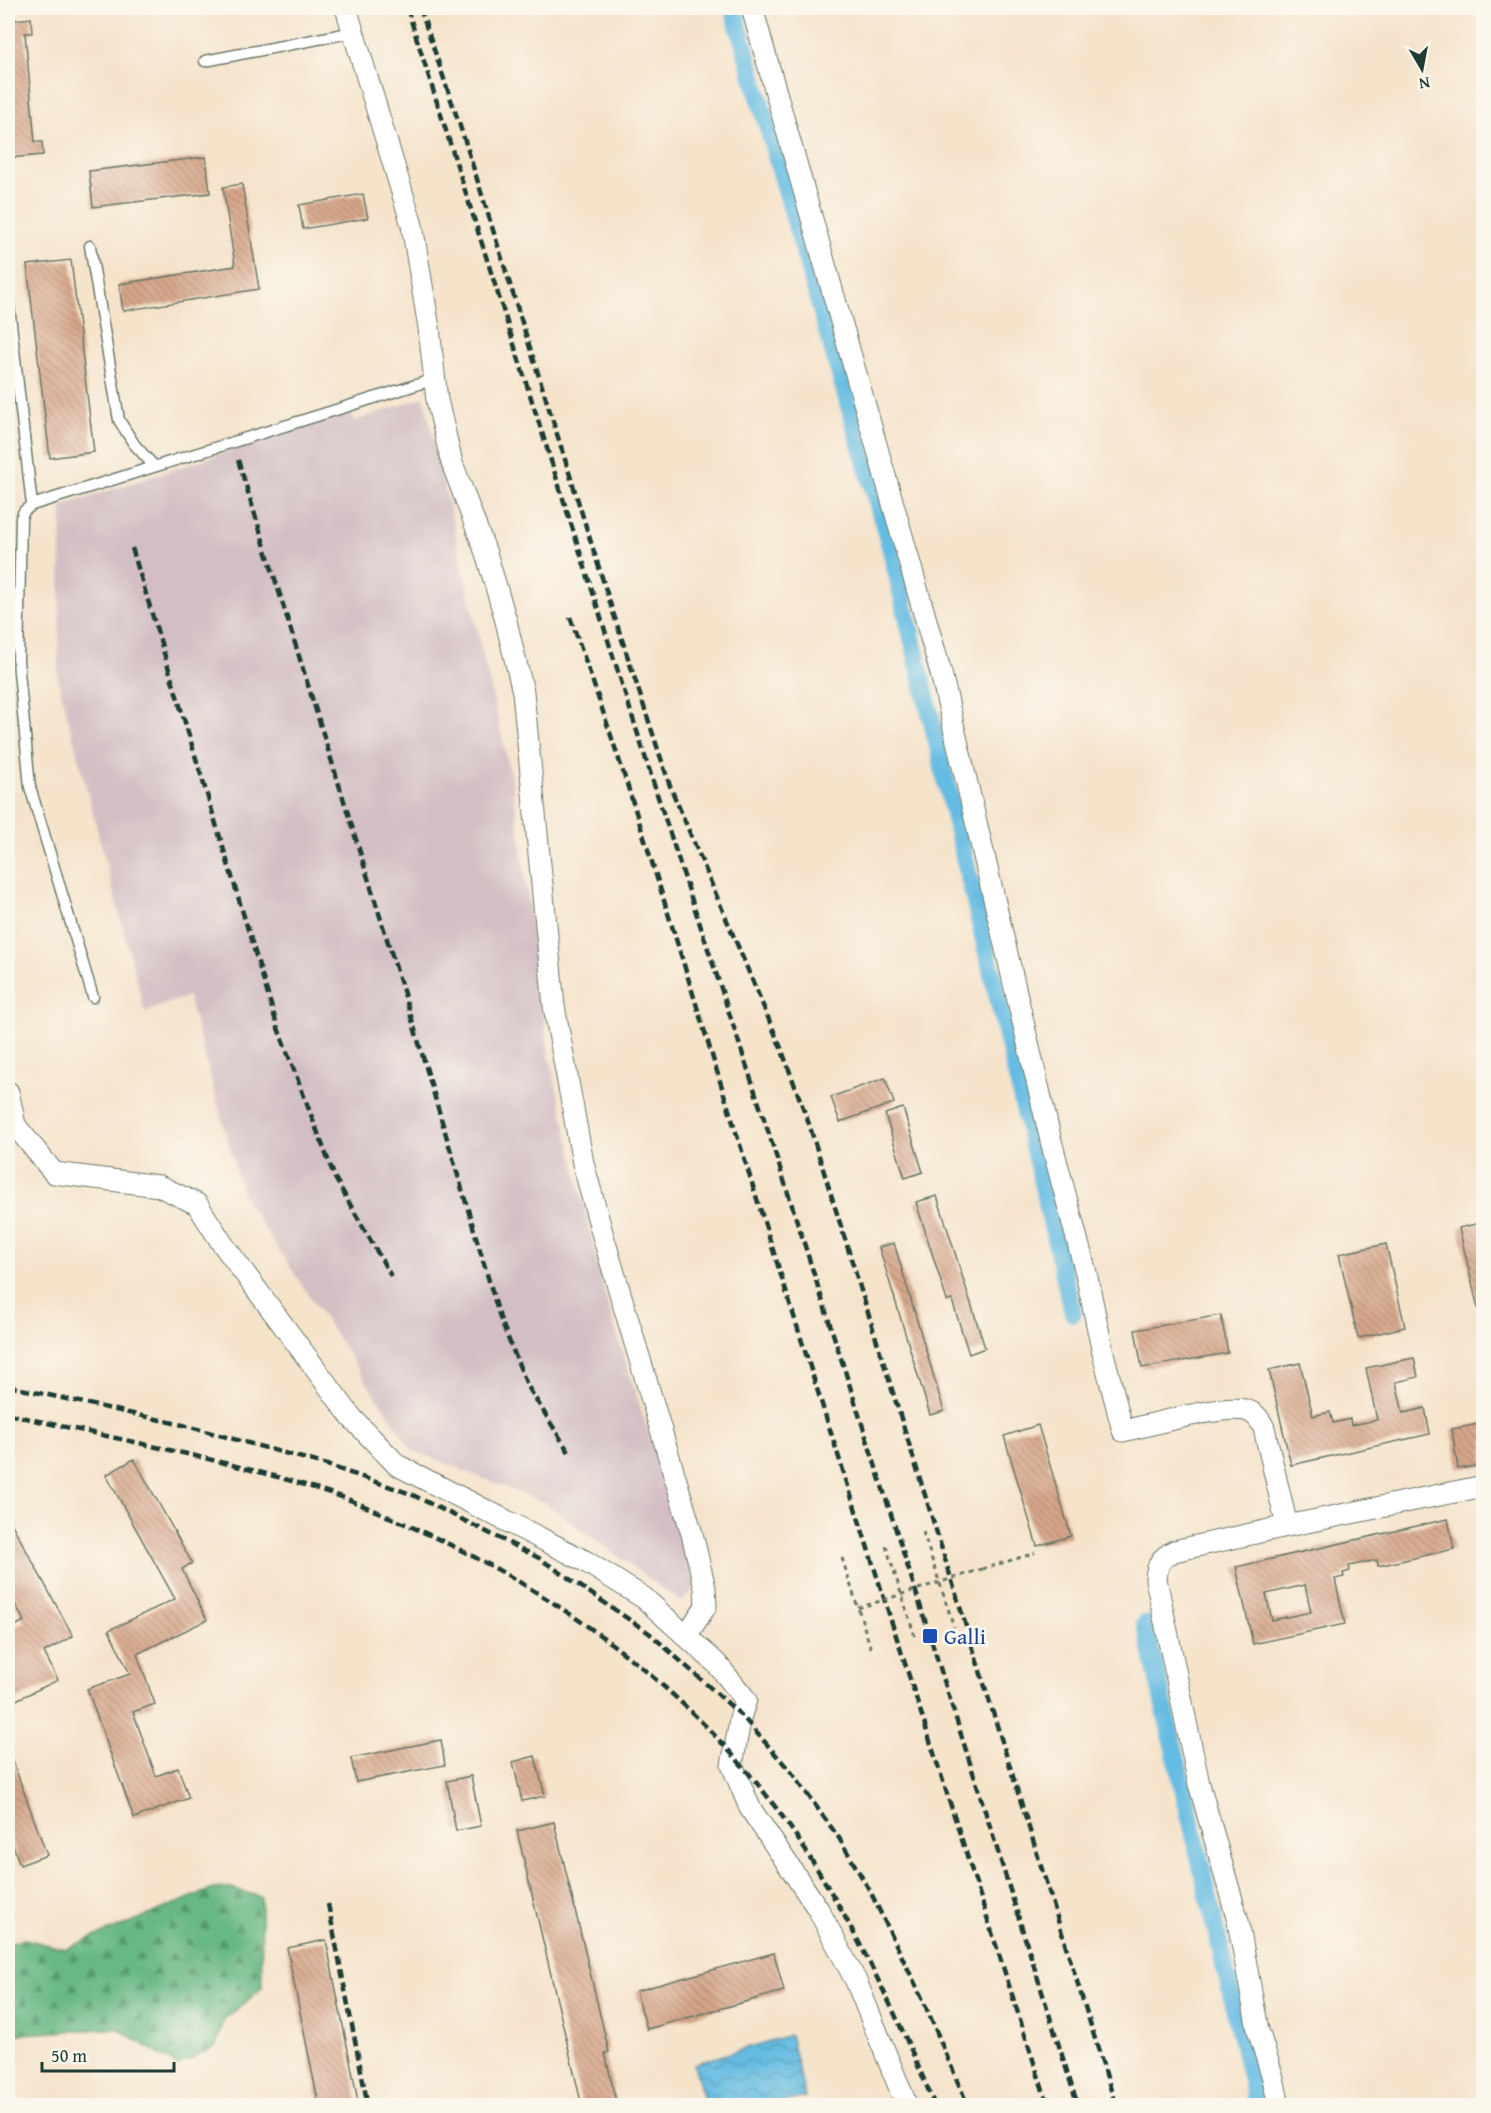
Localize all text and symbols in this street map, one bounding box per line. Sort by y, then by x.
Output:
north arrow [1392,39,1452,99]
text: N [1417,71,1432,97]
place label: Galli [944,1620,986,1652]
marker: Galli [921,1627,939,1645]
scale bar [42,2035,174,2073]
text: 50 m [51,2042,87,2069]

